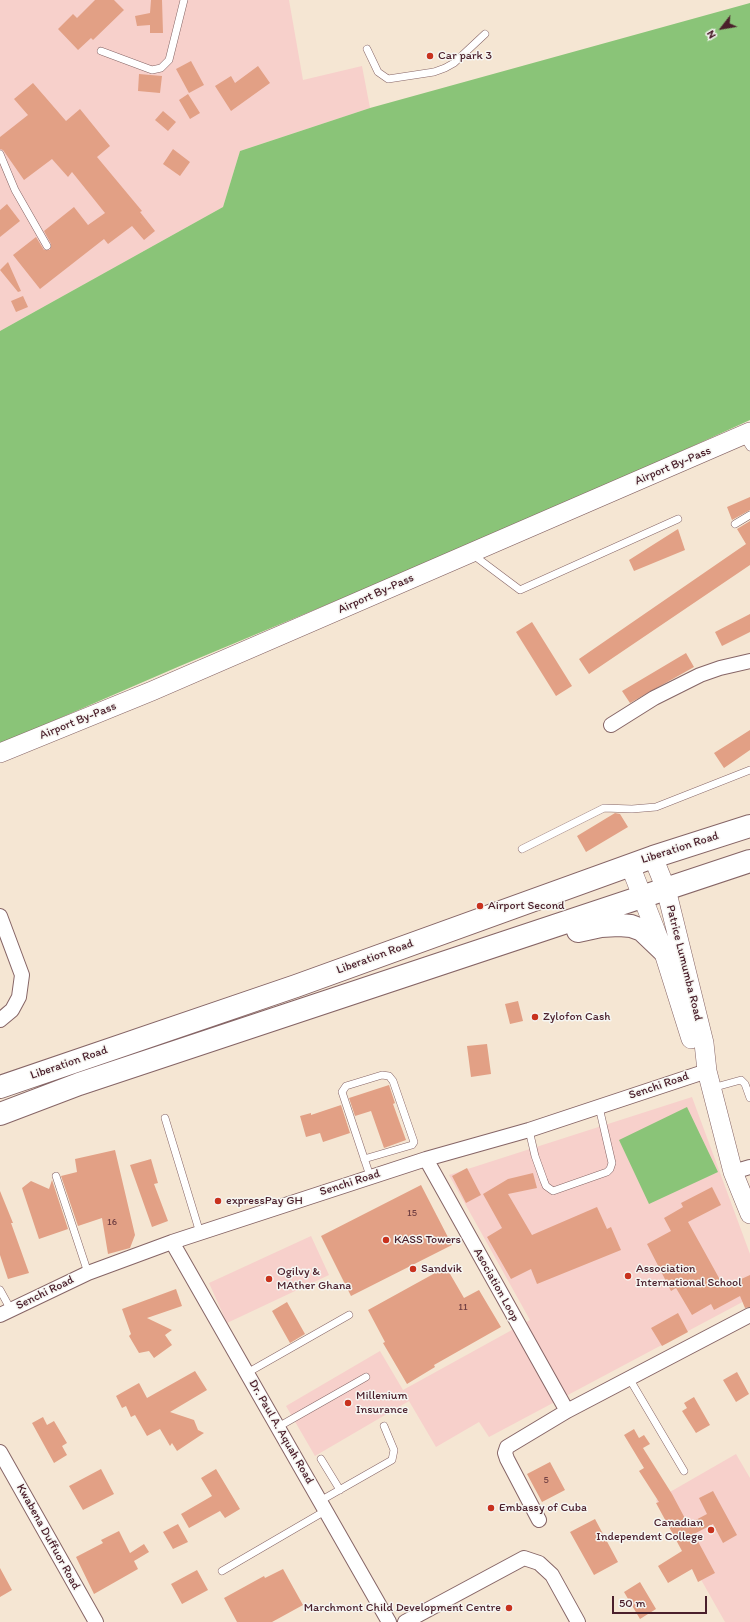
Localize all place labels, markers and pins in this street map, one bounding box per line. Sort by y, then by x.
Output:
place label: Car park 3 [438,49,492,63]
marker: Car park 3 [425,51,435,61]
place label: Airport Second [488,899,565,913]
marker: Airport Second [475,901,485,911]
place label: Zylofon Cash [543,1010,610,1024]
marker: Zylofon Cash [530,1012,540,1022]
place label: expressPay GH [226,1194,303,1208]
marker: expressPay GH [213,1196,223,1206]
place label: KASS Towers [394,1233,461,1247]
marker: KASS Towers [381,1235,391,1245]
place label: Sandvik [421,1262,462,1276]
place label: Association International School [636,1262,742,1290]
marker: Sandvik [408,1264,418,1274]
place label: Ogilvy & MAther Ghana [277,1265,351,1293]
marker: Association International School [623,1271,633,1281]
marker: Ogilvy & MAther Ghana [264,1274,274,1284]
place label: Millenium Insurance [356,1389,408,1417]
marker: Millenium Insurance [343,1398,353,1408]
place label: Embassy of Cuba [499,1501,587,1515]
marker: Embassy of Cuba [486,1503,496,1513]
place label: Canadian Independent College [596,1516,703,1544]
marker: Canadian Independent College [706,1525,716,1535]
place label: Marchmont Child Development Centre [304,1601,501,1615]
marker: Marchmont Child Development Centre [504,1603,514,1613]

